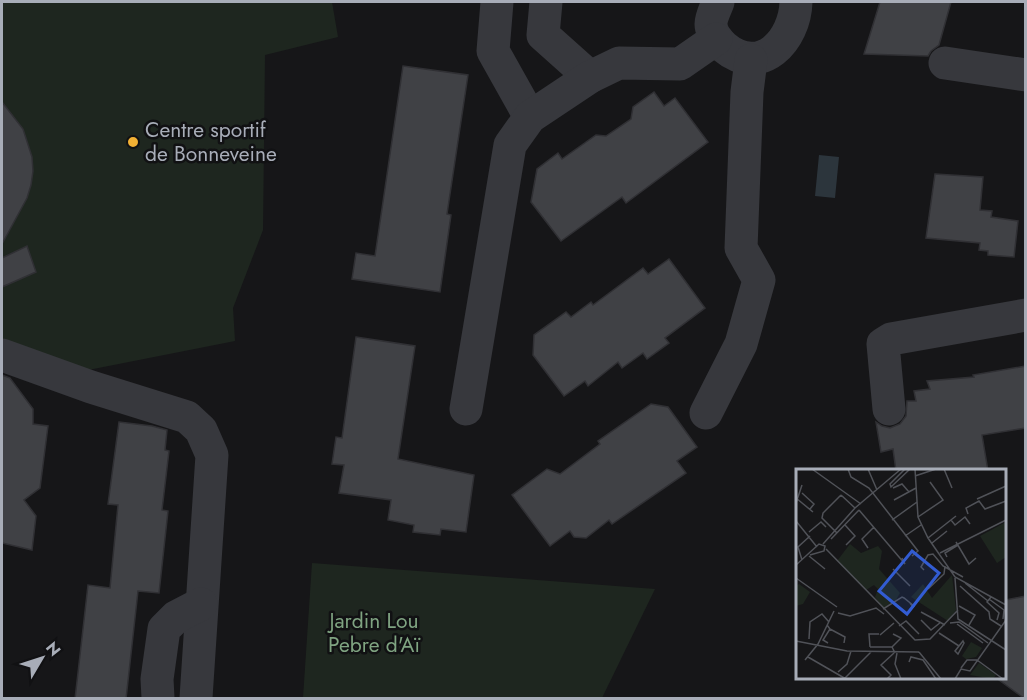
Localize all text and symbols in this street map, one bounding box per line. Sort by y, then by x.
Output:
place label: Centre sportif de Bonneveine [145,115,277,169]
marker: Centre sportif de Bonneveine [126,135,140,149]
inset map [796,469,1006,679]
park label: Jardin Lou Pebre d'Aï [326,606,420,660]
north arrow [12,628,72,688]
text: N [40,637,66,661]

